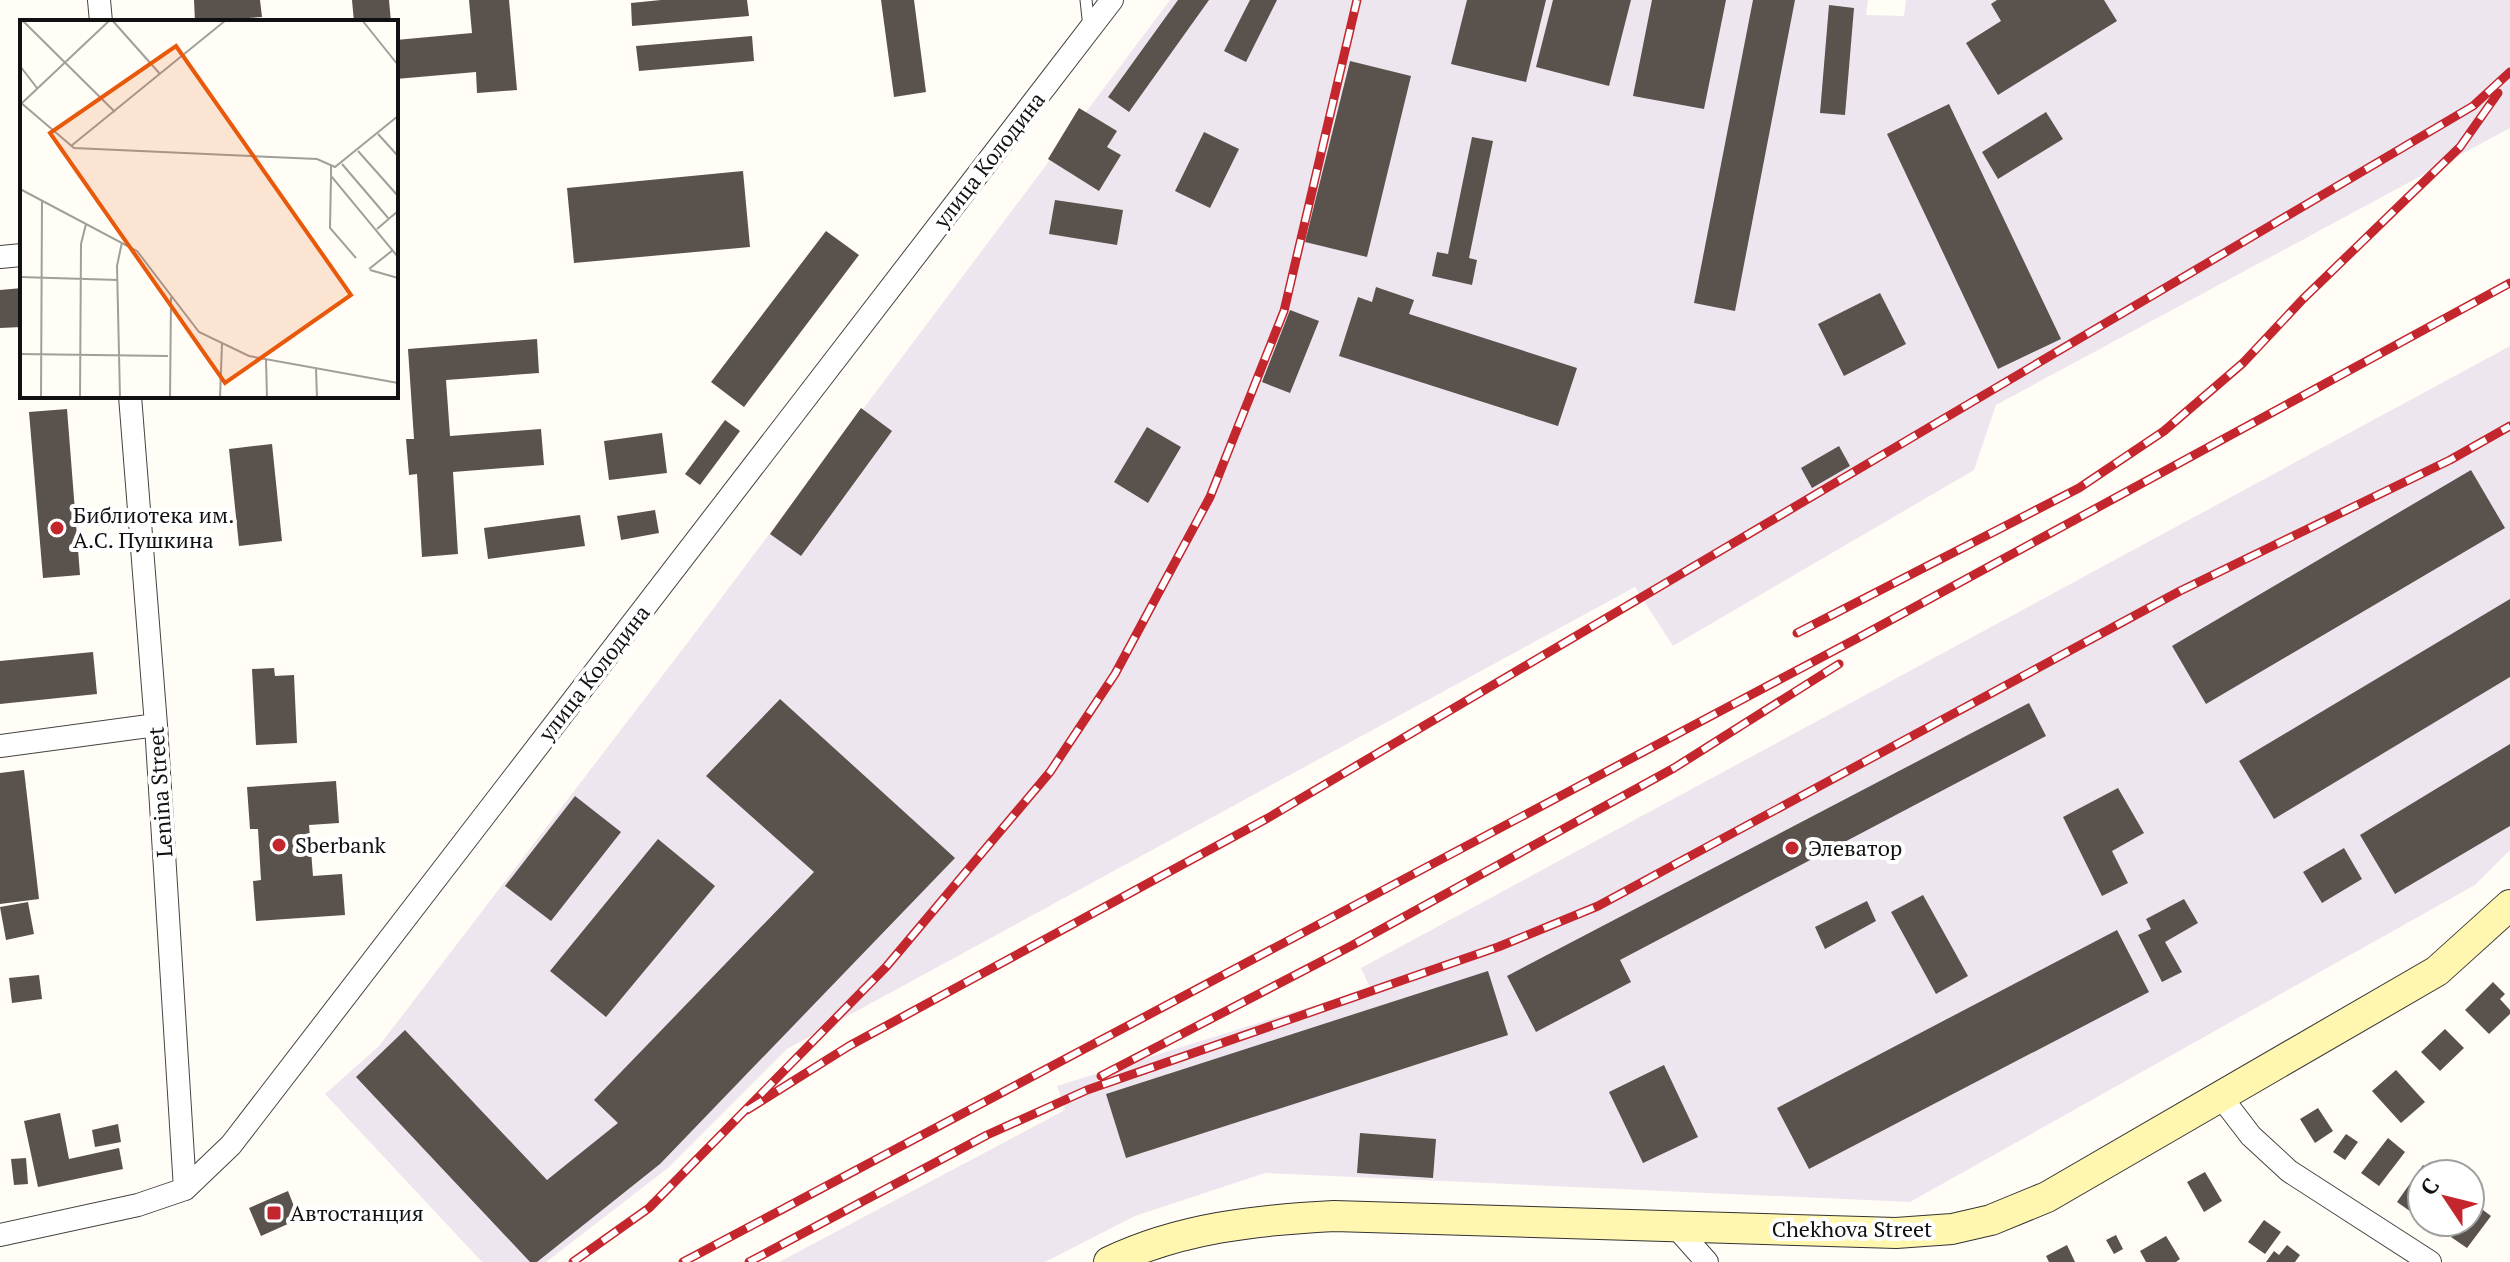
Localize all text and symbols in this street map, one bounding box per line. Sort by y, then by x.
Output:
inset map [20,20,398,398]
street label: улица Колодина [926,86,1051,235]
place label: Библиотека им. А.С. Пушкина [73,500,234,554]
marker: Библиотека им. А.С. Пушкина [48,519,66,537]
street label: улица Колодина [531,599,656,748]
street label: Lenina Street [140,726,179,858]
place label: Sberbank [295,830,386,859]
place label: Элеватор [1808,833,1902,862]
marker: Sberbank [270,836,288,854]
marker: Элеватор [1783,839,1801,857]
north arrow [2406,1158,2486,1238]
text: С [2413,1172,2445,1200]
place label: Автостанция [290,1198,424,1227]
marker: Автостанция [265,1204,283,1222]
street label: Chekhova Street [1772,1214,1932,1243]

